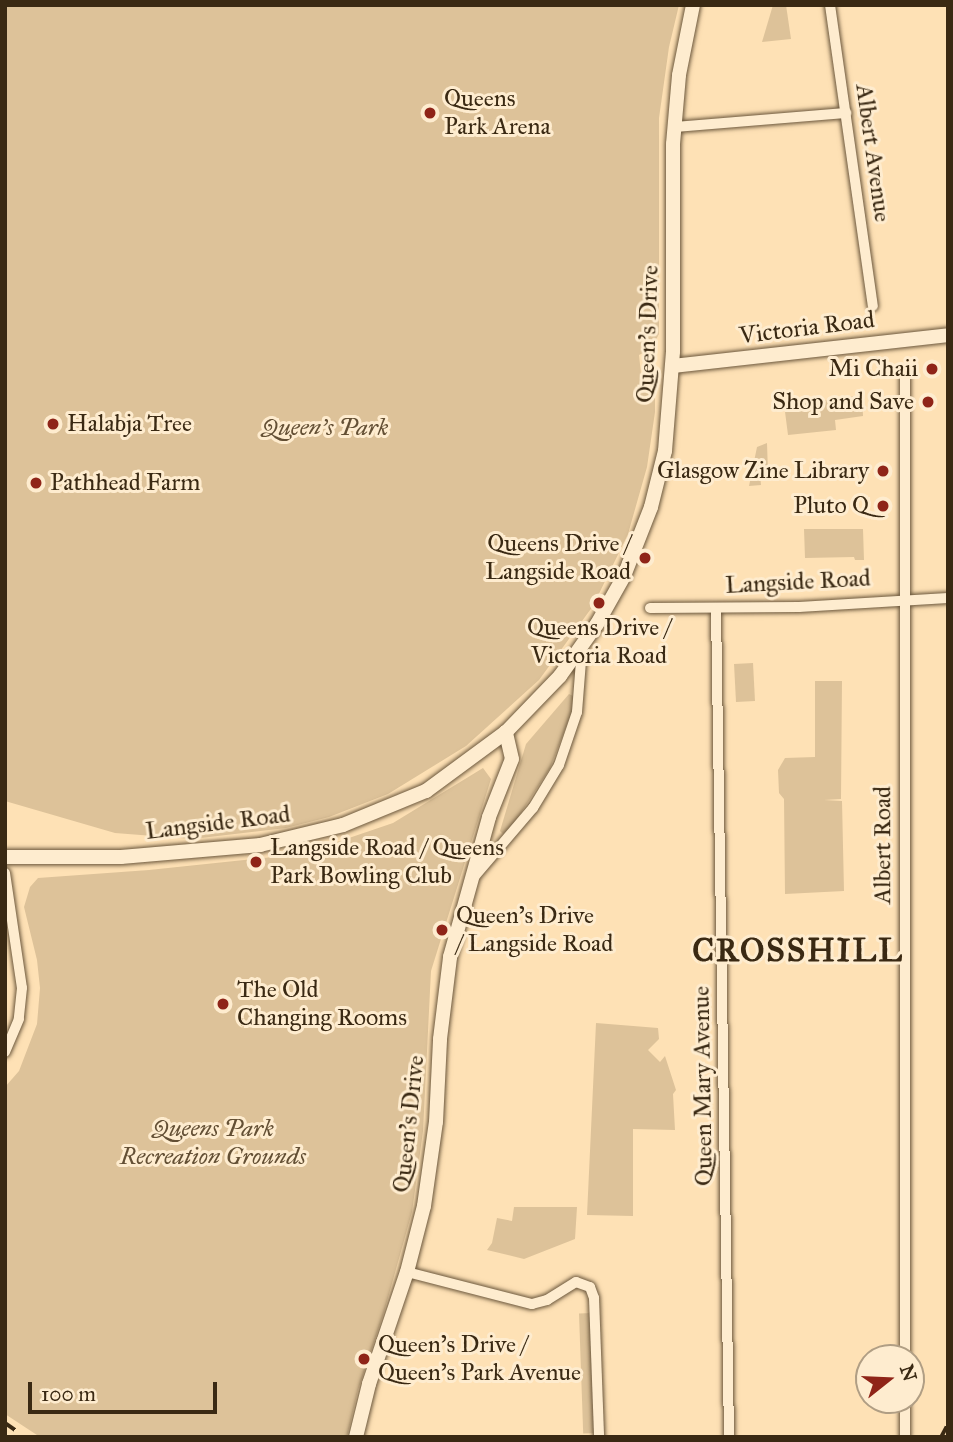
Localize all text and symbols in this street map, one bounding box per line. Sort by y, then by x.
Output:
street label: Albert Avenue [849,82,897,224]
place label: Queens Park Arena [444,85,551,141]
marker: Queens Park Arena [422,105,438,121]
street label: Queen's Drive [631,265,665,403]
street label: Victoria Road [738,305,876,351]
place label: Mi Chaii [828,355,918,383]
marker: Mi Chaii [924,361,940,377]
place label: Shop and Save [772,388,914,416]
marker: Shop and Save [920,394,936,410]
place label: Halabja Tree [67,410,192,438]
park label: Queen's Park [261,414,389,442]
marker: Halabja Tree [45,416,61,432]
place label: Glasgow Zine Library [657,457,869,485]
marker: Glasgow Zine Library [875,463,891,479]
place label: Pathhead Farm [50,469,200,497]
marker: Pathhead Farm [28,475,44,491]
place label: Pluto Q [793,492,869,520]
marker: Pluto Q [875,498,891,514]
place label: Queens Drive / Langside Road [485,530,631,586]
marker: Queens Drive / Langside Road [637,550,653,566]
street label: Langside Road [725,564,871,600]
marker: Queens Drive / Victoria Road [591,595,607,611]
place label: Queens Drive / Victoria Road [527,614,671,670]
street label: Albert Road [869,786,897,904]
street label: Langside Road [144,800,292,846]
place label: Langside Road / Queens Park Bowling Club [270,834,504,890]
marker: Langside Road / Queens Park Bowling Club [248,854,264,870]
place label: Queen's Drive / Langside Road [456,902,613,958]
marker: Queen's Drive / Langside Road [434,922,450,938]
district label: CROSSHILL [693,932,903,970]
place label: The Old Changing Rooms [237,976,407,1032]
street label: Queen Mary Avenue [687,986,719,1186]
marker: The Old Changing Rooms [215,996,231,1012]
street label: Queen's Drive [387,1054,431,1194]
park label: Queens Park Recreation Grounds [120,1115,306,1171]
place label: Queen's Drive / Queen's Park Avenue [378,1331,581,1387]
north arrow [855,1344,925,1414]
marker: Queen's Drive / Queen's Park Avenue [356,1351,372,1367]
text: N [895,1362,922,1384]
scale bar [32,1368,220,1412]
text: 100 m [41,1381,96,1407]

